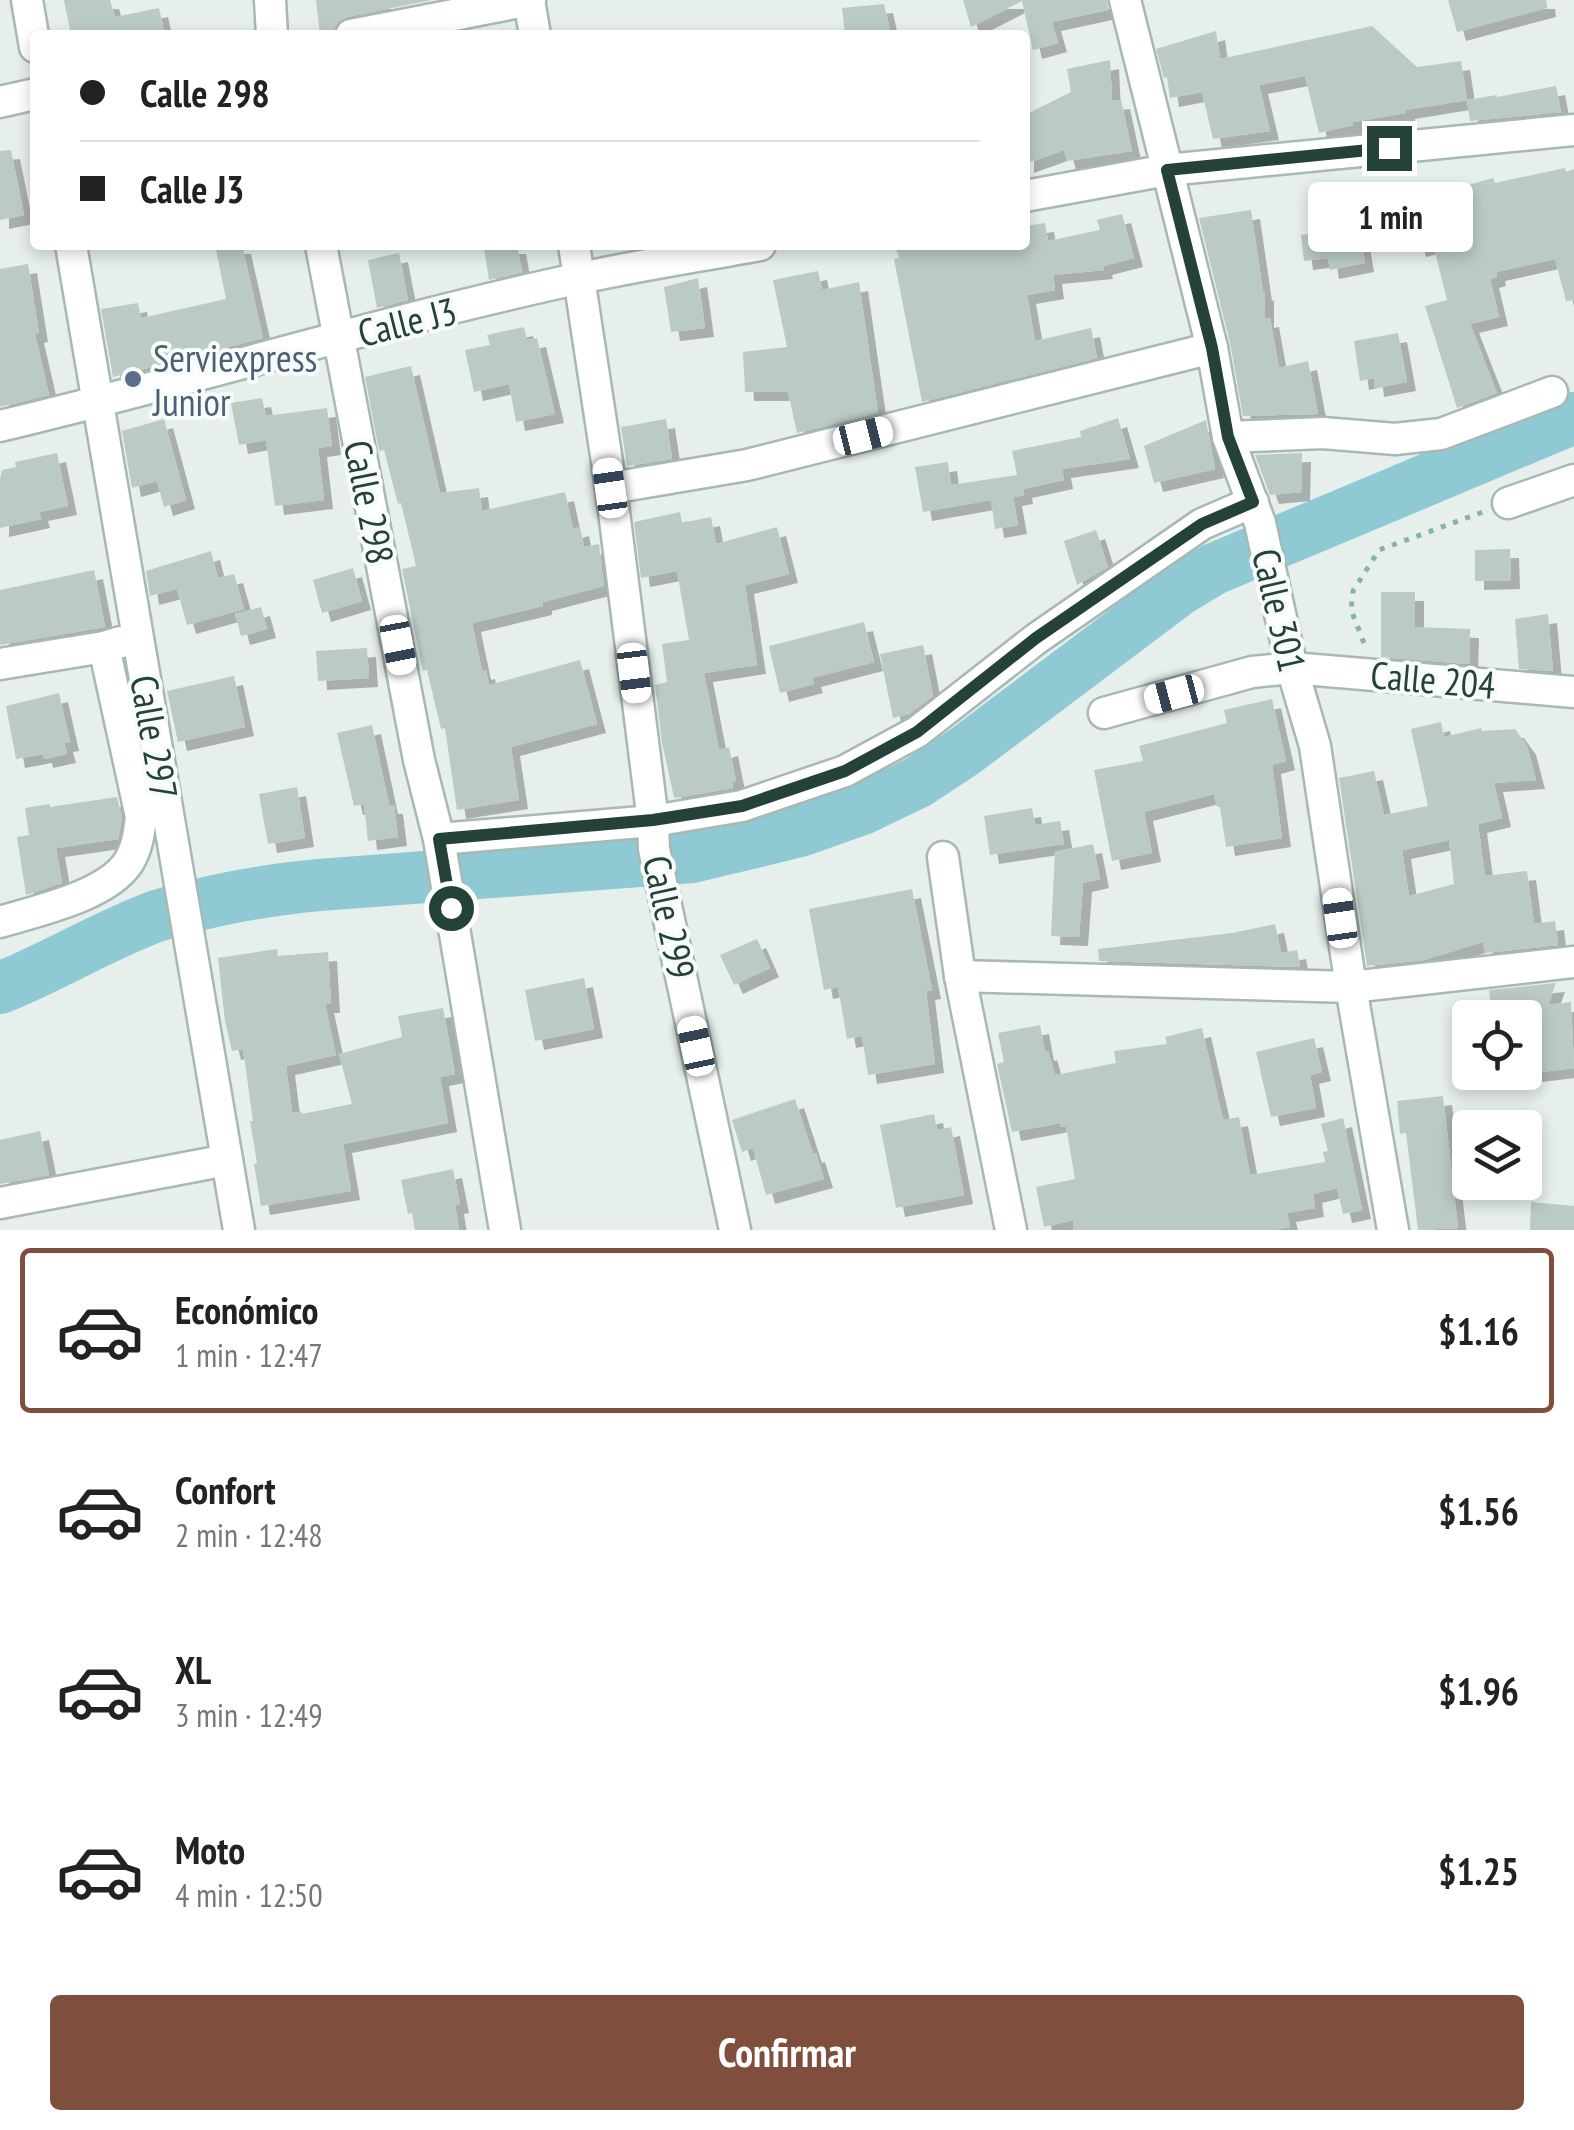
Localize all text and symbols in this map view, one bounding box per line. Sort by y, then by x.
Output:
text: Calle 298 [140,68,270,117]
route end [1367,126,1412,171]
text: Calle J3 [140,164,244,213]
callout: 1 min [1306,183,1472,253]
text: 1 min [1358,196,1423,238]
street label: Calle J3 [353,285,461,357]
place label: Serviexpress Junior [152,333,317,426]
marker: Serviexpress Junior [122,368,144,390]
car [830,414,896,458]
street label: Calle 298 [334,436,406,568]
car [591,456,629,520]
street label: Calle 301 [1242,544,1318,676]
car [378,613,418,677]
car [615,641,653,705]
street label: Calle 204 [1369,649,1497,709]
street label: Calle 297 [120,671,190,803]
car [1141,672,1207,716]
street label: Calle 299 [633,851,707,983]
route start [429,886,474,931]
car [1321,886,1359,950]
map controls [1452,1000,1542,1200]
button: locate [1452,1000,1542,1090]
car [675,1014,717,1078]
button: layers [1452,1110,1542,1200]
text: Económico [175,1285,319,1334]
icon: car [55,1286,145,1376]
text: $1.16 [1438,1306,1519,1355]
text: 1 min · 12:47 [175,1334,323,1376]
text: Confort [175,1465,275,1514]
icon: car [55,1466,145,1556]
text: $1.56 [1438,1486,1519,1535]
text: 2 min · 12:48 [175,1514,323,1556]
text: XL [175,1645,211,1694]
icon: car [55,1646,145,1736]
text: $1.96 [1438,1666,1519,1715]
text: 3 min · 12:49 [175,1694,323,1736]
text: Moto [175,1825,245,1874]
icon: car [55,1826,145,1916]
text: $1.25 [1438,1846,1519,1895]
text: 4 min · 12:50 [175,1874,323,1916]
button: Confirmar [50,1995,1524,2110]

